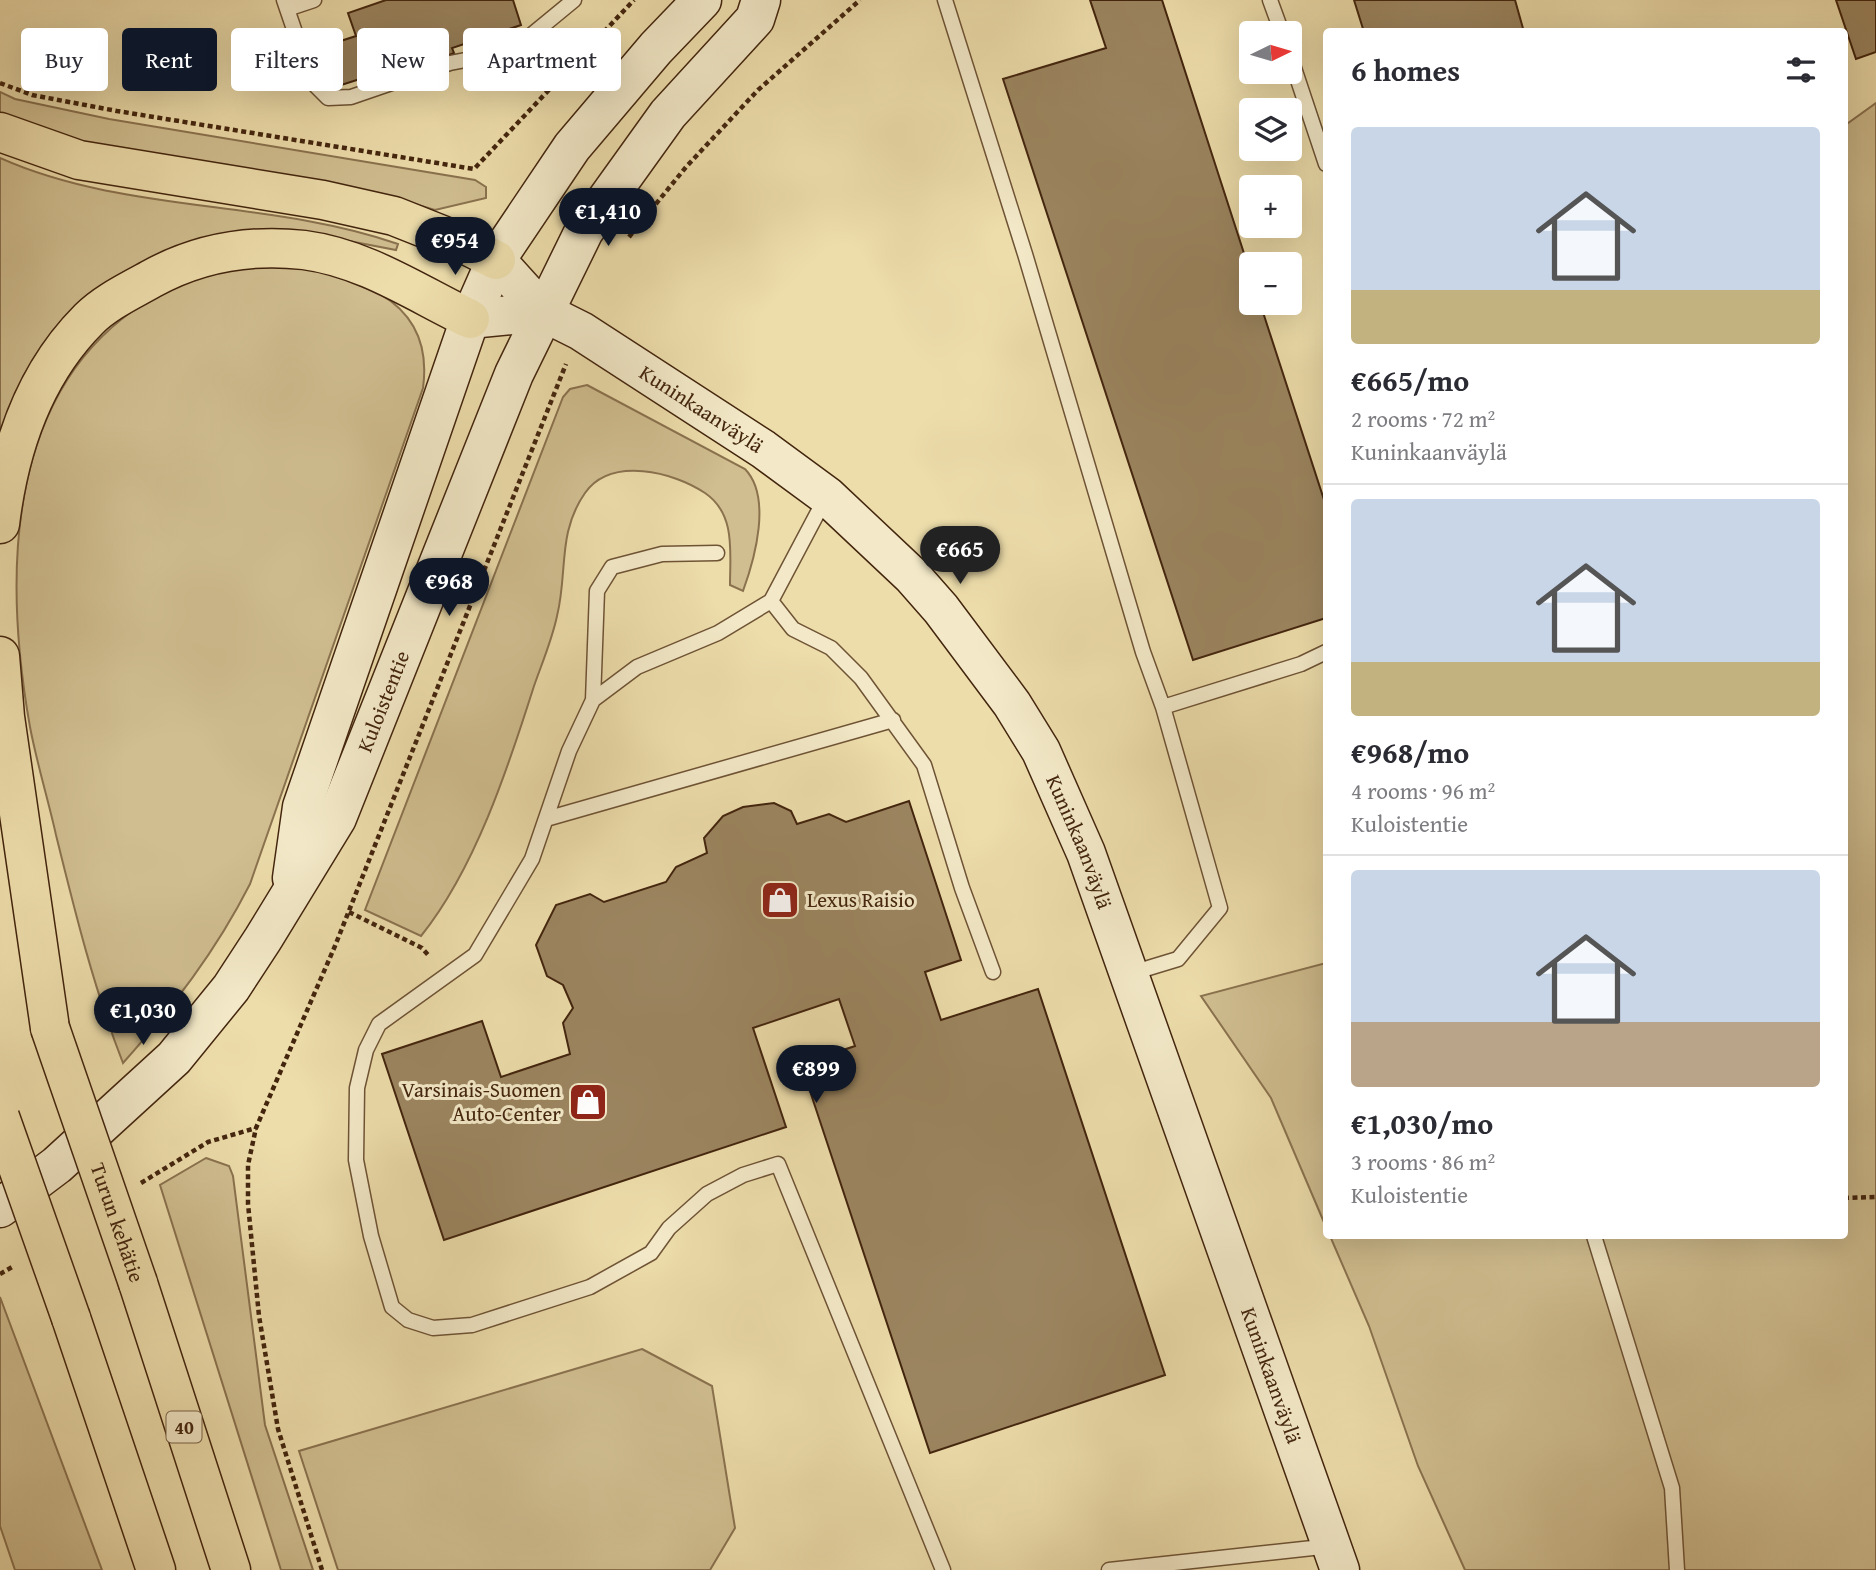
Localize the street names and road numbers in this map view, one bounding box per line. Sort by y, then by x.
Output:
street label: Kuninkaanväylä [633,357,770,460]
street label: Kuloistentie [349,646,417,757]
street label: Kuninkaanväylä [1038,770,1121,913]
street label: Turun kehätie [83,1159,153,1287]
street label: Kuninkaanväylä [1233,1303,1310,1448]
road number: 40 [166,1412,202,1442]

